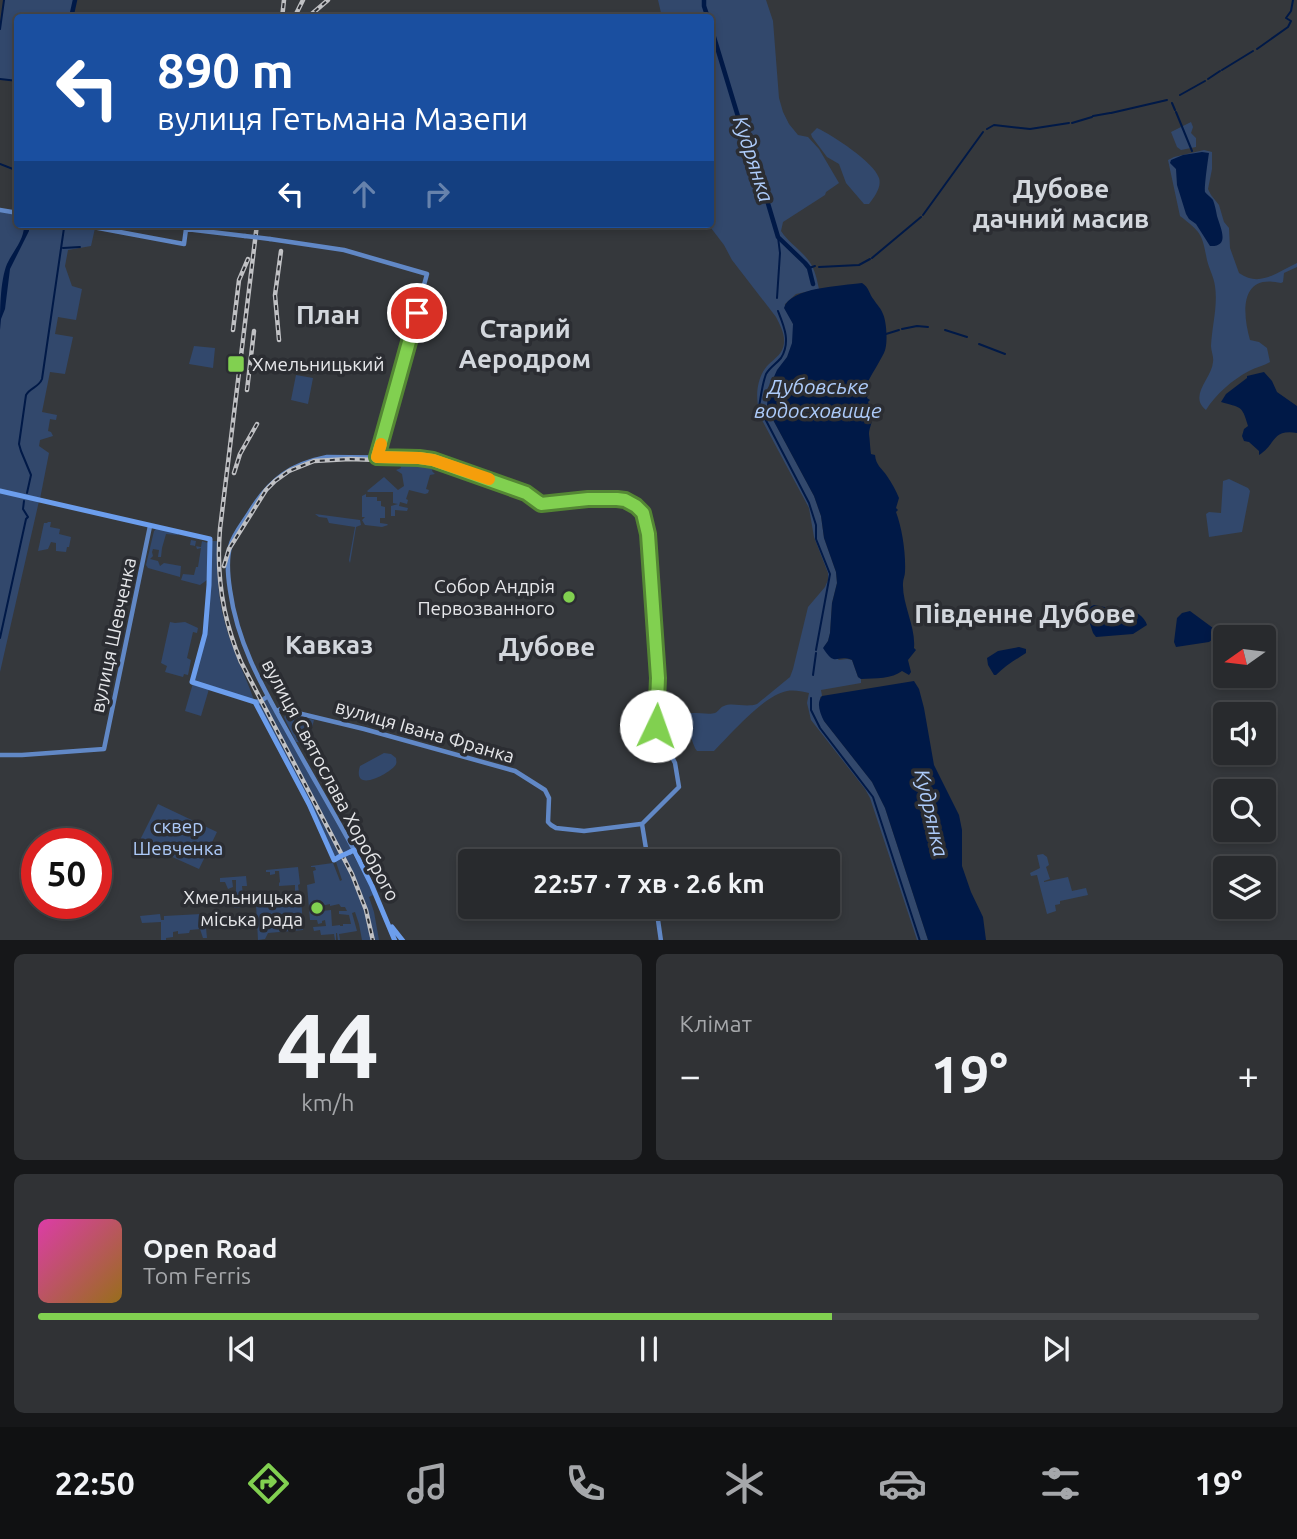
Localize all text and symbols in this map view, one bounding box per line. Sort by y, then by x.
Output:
icon: left [42,42,133,133]
text: 890 m [157,42,294,97]
text: вулиця Гетьмана Мазепи [157,100,528,136]
water label: Кудрянка [729,113,779,205]
district label: Дубове дачний масив [973,174,1149,233]
icon: left [272,175,310,213]
icon: ahead [345,175,383,213]
icon: right [418,175,456,213]
pin [387,283,447,343]
icon: arrive [398,294,436,332]
district label: План [296,300,360,329]
district label: Старий Аеродром [459,314,591,373]
place label: Хмельницький [252,353,384,375]
marker: Хмельницький [226,354,246,374]
water label: Дубовське водосховище [754,374,882,422]
street label: вулиця Шевченка [86,556,140,714]
place label: Собор Андрія Первозванного [417,575,555,619]
marker: Собор Андрія Первозванного [561,589,577,605]
district label: Південне Дубове [914,599,1136,628]
north arrow [1213,625,1276,688]
map controls [1213,625,1276,919]
district label: Кавказ [285,630,373,659]
district label: Дубове [499,632,595,661]
street label: вулиця Святослава Хороброго [258,655,404,905]
position arrow [619,689,693,763]
street label: вулиця Івана Франка [333,695,517,767]
button: sound [1213,702,1276,765]
water label: Кудрянка [910,767,954,859]
button: search [1213,779,1276,842]
park label: сквер Шевченка [133,815,223,859]
speed limit sign: 50 [21,828,112,919]
button: layers [1213,856,1276,919]
text: 22:57 · 7 хв · 2.6 km [533,869,765,898]
place label: Хмельницька міська рада [183,886,303,930]
marker: Хмельницька міська рада [309,900,325,916]
text: 44 [276,993,379,1095]
text: Клімат [680,1011,752,1036]
text: 19° [931,1045,1008,1103]
text: − [680,1054,701,1096]
text: + [1238,1054,1259,1096]
text: km/h [301,1090,354,1115]
text: Open Road [143,1234,277,1263]
text: Tom Ferris [143,1263,251,1288]
icon: previous [223,1330,261,1368]
icon: pause [630,1330,668,1368]
icon: next [1037,1330,1075,1368]
icon: directions [244,1459,293,1508]
icon: music [403,1459,452,1508]
icon: phone [561,1459,610,1508]
icon: climate [720,1459,769,1508]
icon: car [878,1459,927,1508]
icon: filters [1036,1459,1085,1508]
text: 22:50 [55,1465,135,1501]
text: 19° [1195,1465,1242,1501]

